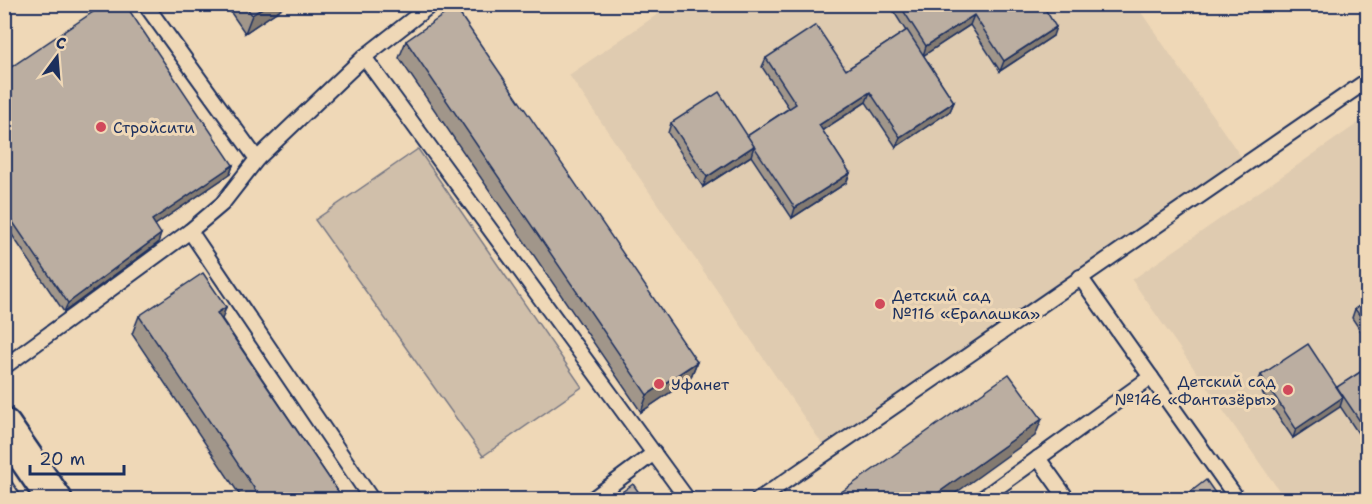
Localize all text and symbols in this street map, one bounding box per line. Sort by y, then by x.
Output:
north arrow [27,27,87,87]
text: С [53,32,69,55]
place label: Стройсити [113,117,195,138]
marker: Стройсити [94,120,108,134]
place label: Детский сад №116 «Ералашка» [892,285,1040,324]
marker: Детский сад №116 «Ералашка» [873,297,887,311]
place label: Детский сад №146 «Фантазёры» [1115,371,1276,410]
place label: Уфанет [671,374,730,395]
marker: Уфанет [652,377,666,391]
marker: Детский сад №146 «Фантазёры» [1281,383,1295,397]
scale bar [30,438,124,476]
text: 20 m [39,447,85,471]

